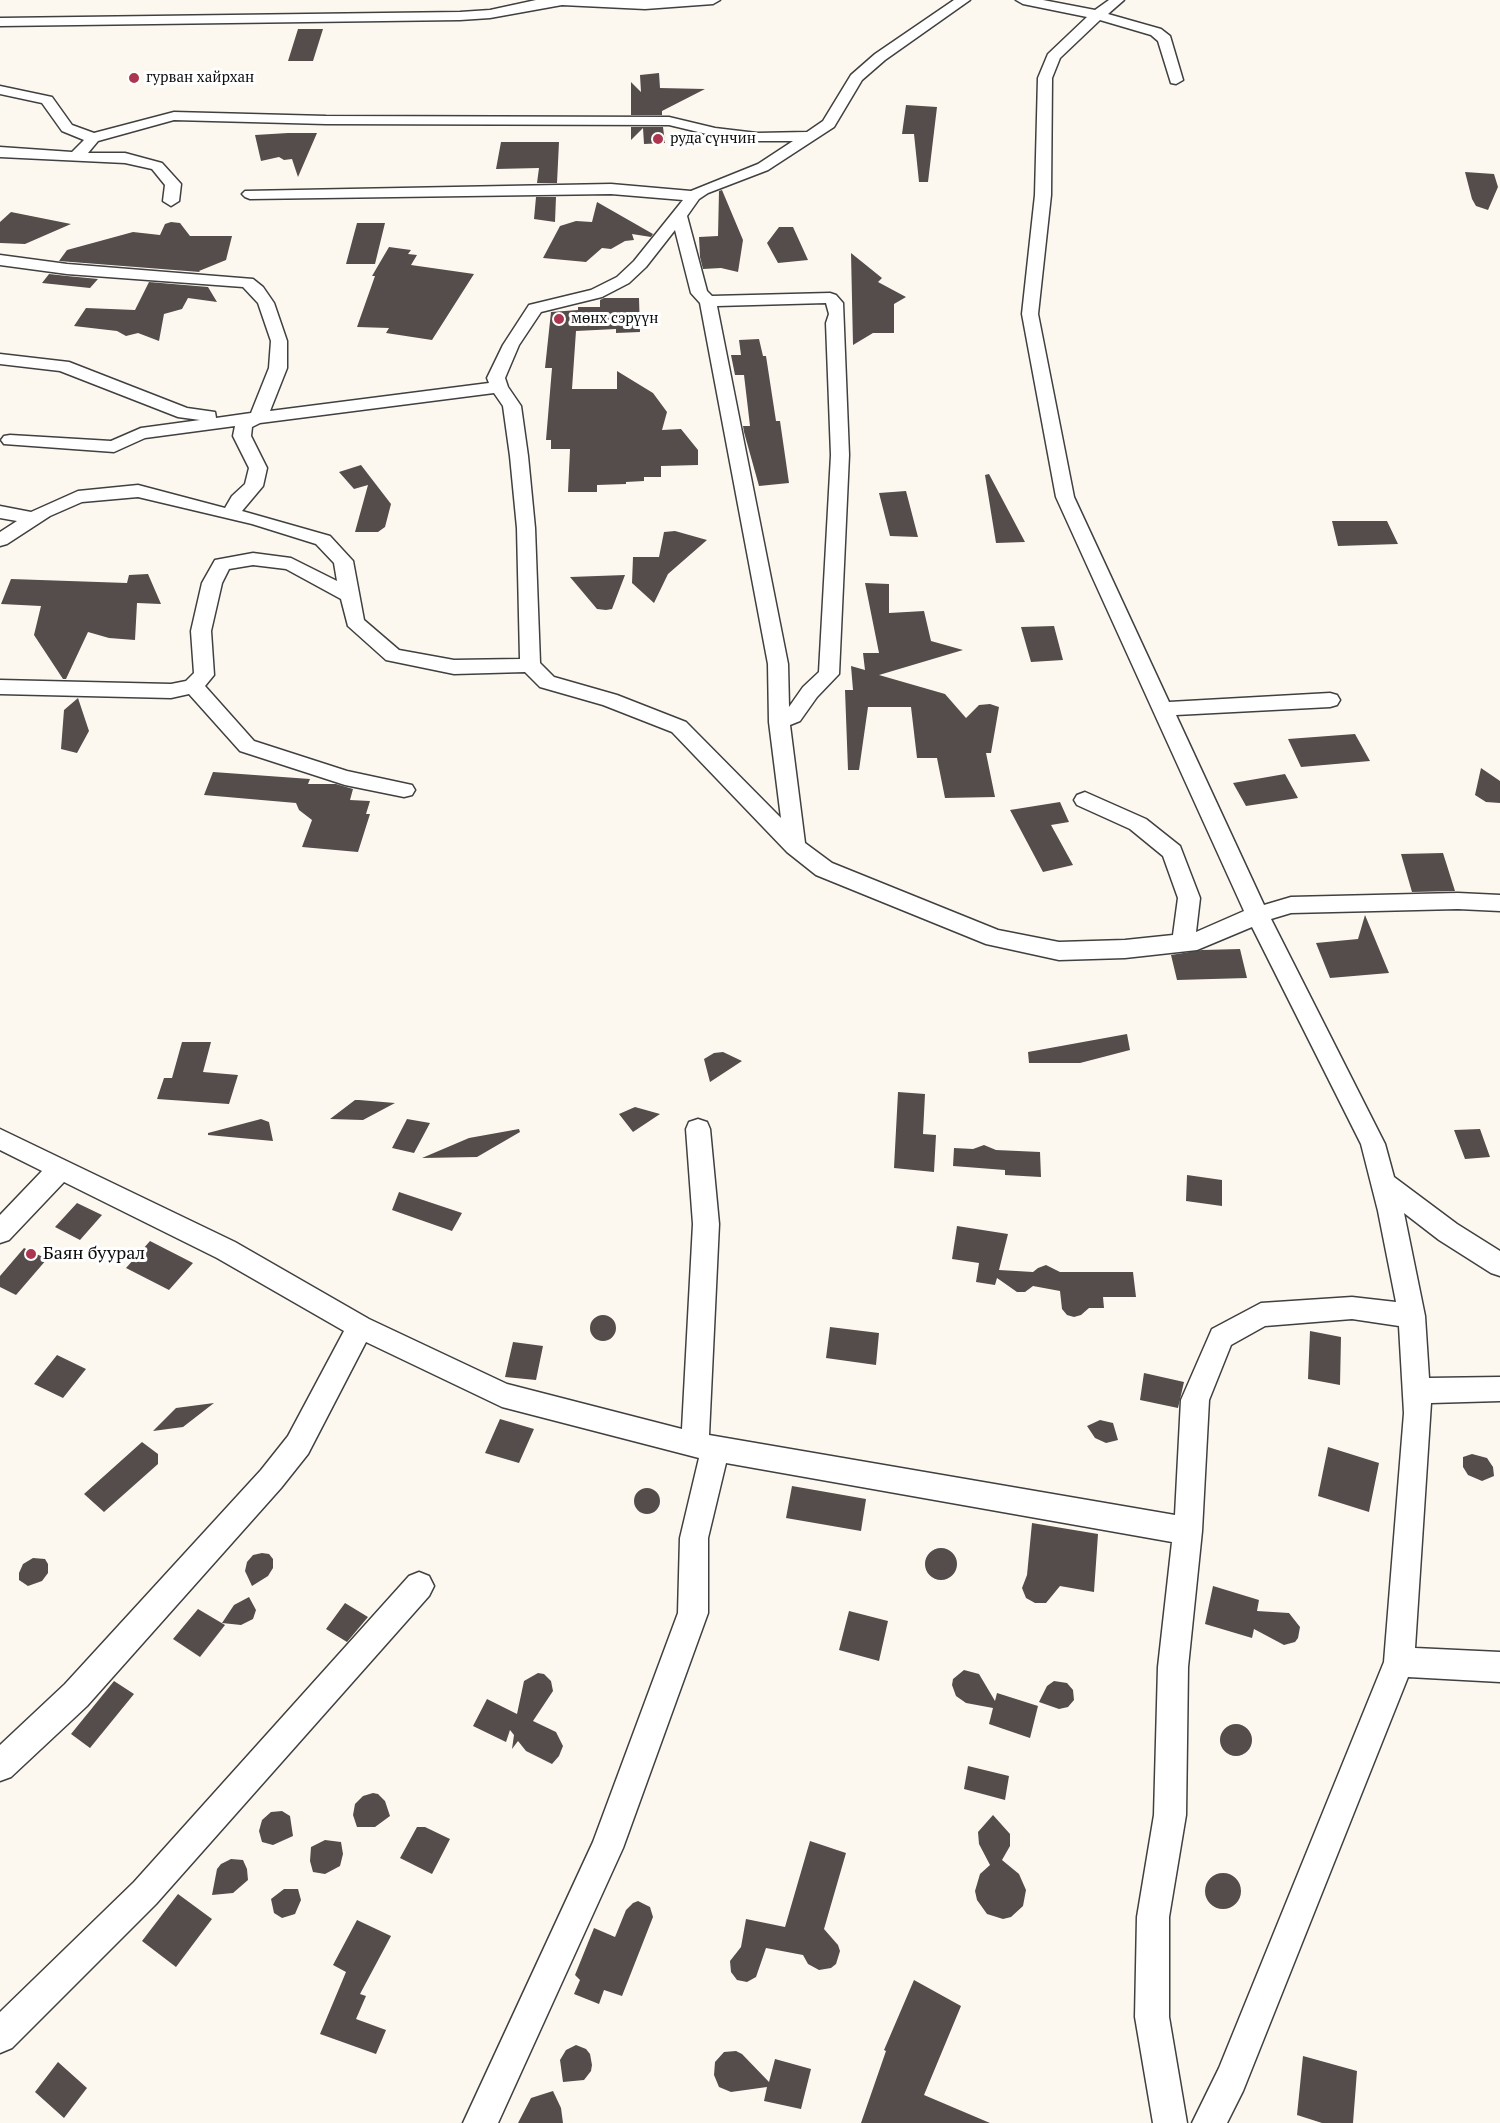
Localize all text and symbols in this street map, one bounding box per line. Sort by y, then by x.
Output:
place label: гурван хайрхан [146,69,254,87]
marker: гурван хайрхан [127,71,141,85]
place label: руда сүнчин [670,130,756,148]
marker: руда сүнчин [651,132,665,146]
place label: мөнх сэрүүн [571,310,658,328]
marker: мөнх сэрүүн [552,312,566,326]
place label: Баян буурал [43,1243,145,1265]
marker: Баян буурал [24,1247,38,1261]

